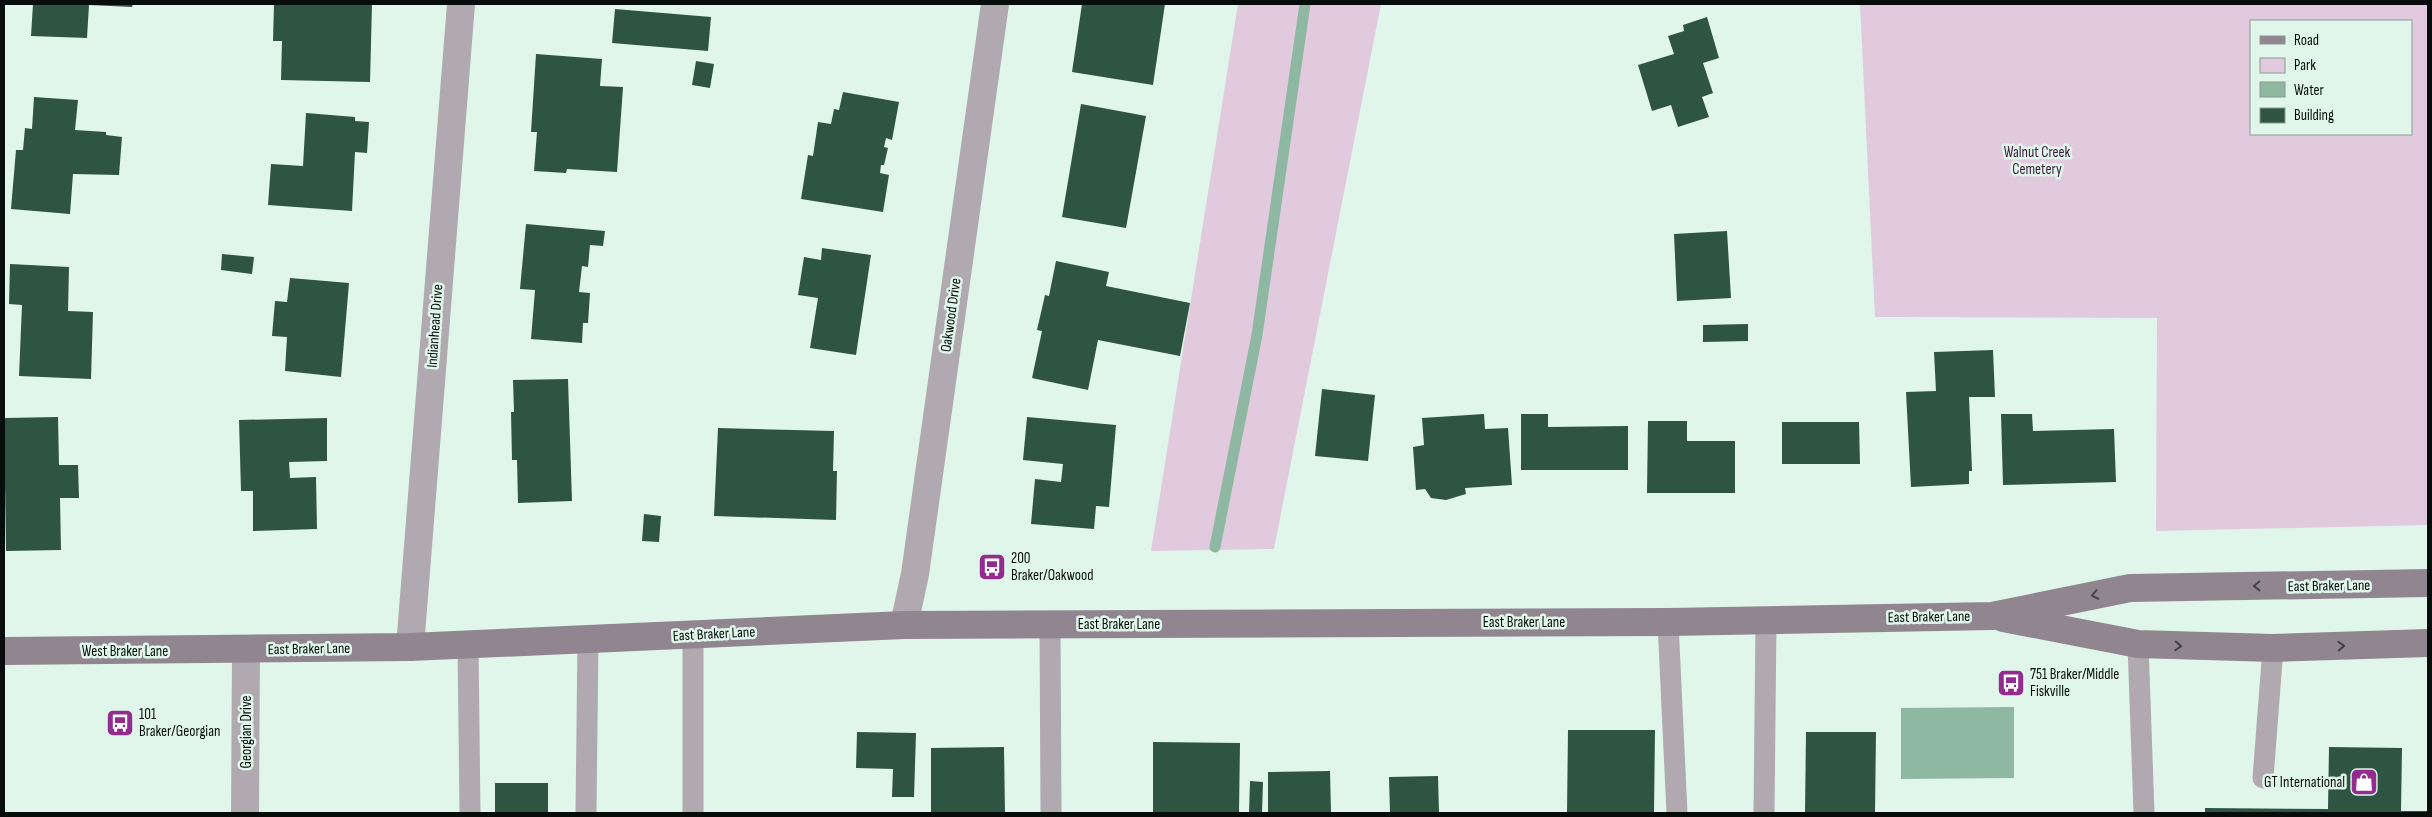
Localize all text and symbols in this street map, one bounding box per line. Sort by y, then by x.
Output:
legend [2250,20,2412,135]
text: Road [2294,31,2319,50]
text: Park [2294,56,2316,75]
text: Water [2294,81,2325,100]
text: Building [2294,106,2334,125]
park label: Walnut Creek Cemetery [2004,143,2071,179]
street label: Oakwood Drive [936,277,966,353]
street label: Indianhead Drive [423,284,447,368]
place label: 200 Braker/Oakwood [1011,549,1094,585]
bus stop icon: 200 Braker/Oakwood [977,552,1007,582]
street label: East Braker Lane [2288,576,2370,596]
one-way arrow [2253,581,2261,592]
one-way arrow [2091,589,2100,600]
street label: East Braker Lane [1888,607,1970,627]
street label: East Braker Lane [1483,613,1565,632]
street label: East Braker Lane [1078,615,1160,634]
street label: East Braker Lane [672,622,756,646]
street label: East Braker Lane [268,639,350,659]
one-way arrow [2174,640,2182,651]
one-way arrow [2337,641,2345,651]
street label: West Braker Lane [82,642,168,661]
place label: 751 Braker/Middle Fiskville [2030,665,2119,701]
bus stop icon: 751 Braker/Middle Fiskville [1996,668,2026,698]
street label: Georgian Drive [237,695,256,769]
place label: 101 Braker/Georgian [139,705,220,741]
bus stop icon: 101 Braker/Georgian [105,708,135,738]
shop icon: GT International [2349,767,2379,797]
place label: GT International [2264,773,2345,792]

